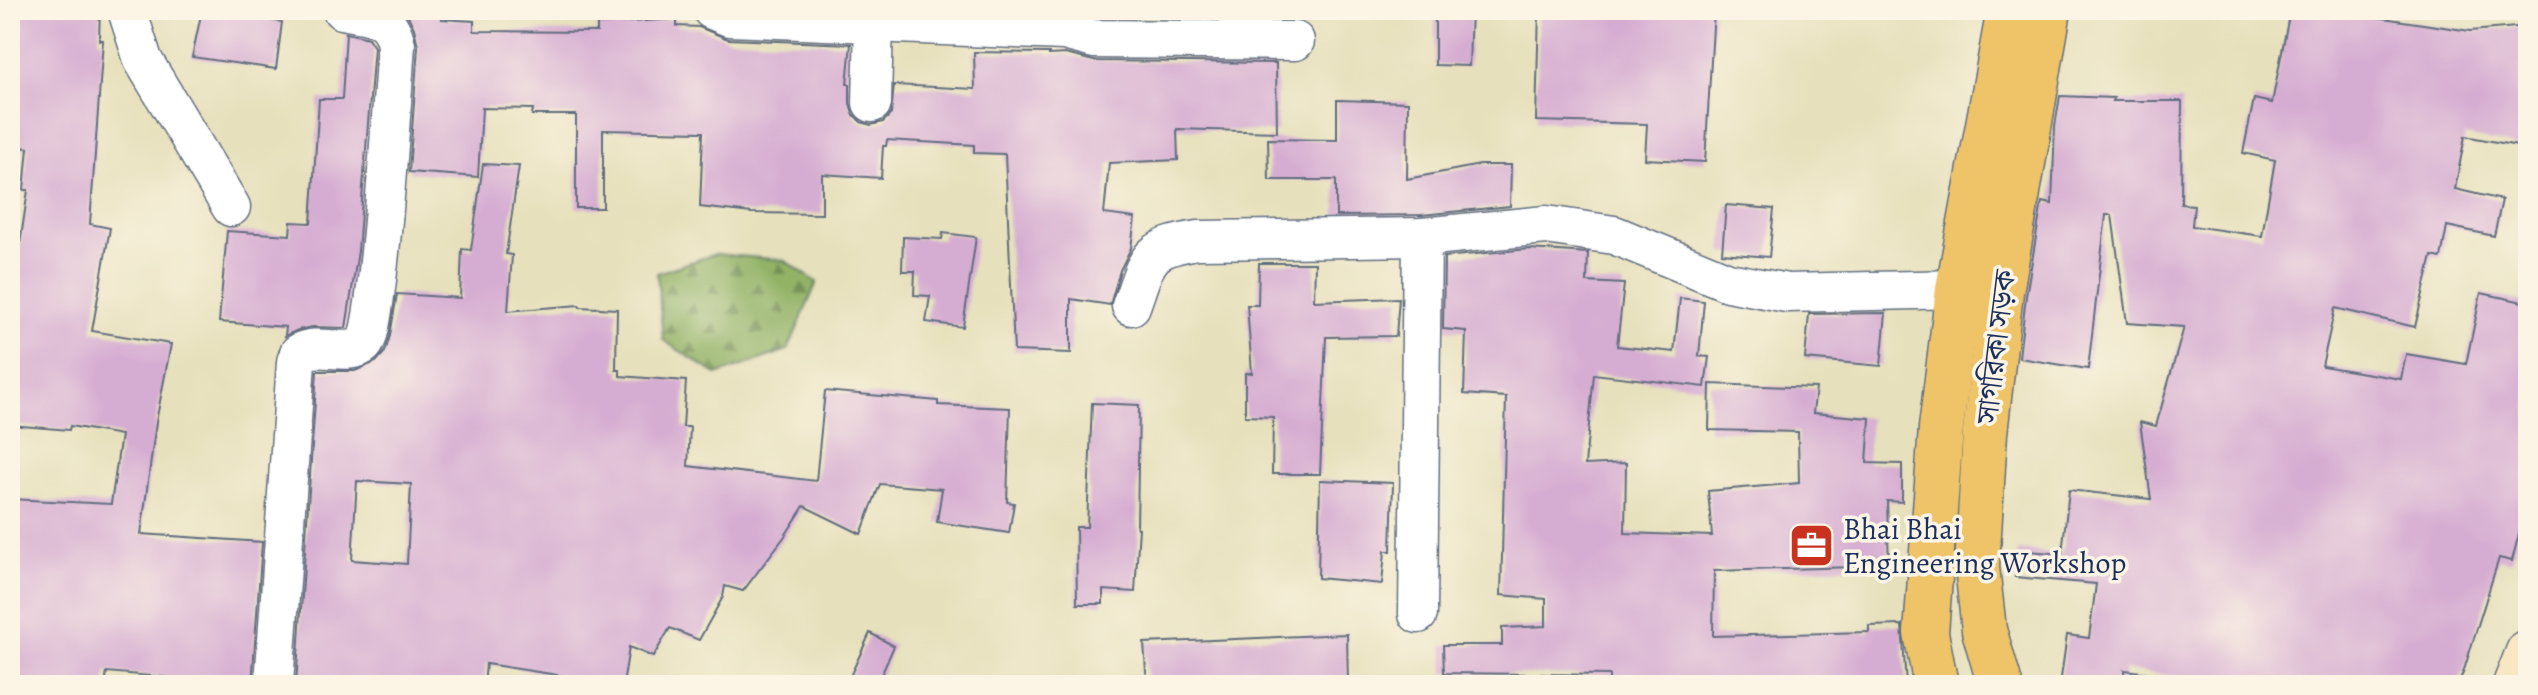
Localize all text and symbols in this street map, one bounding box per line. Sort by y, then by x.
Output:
street label: সাগরিকা সড়ক [1967,267,2025,427]
place label: Bhai Bhai Engineering Workshop [1843,509,2126,583]
office icon: Bhai Bhai Engineering Workshop [1788,522,1836,570]

